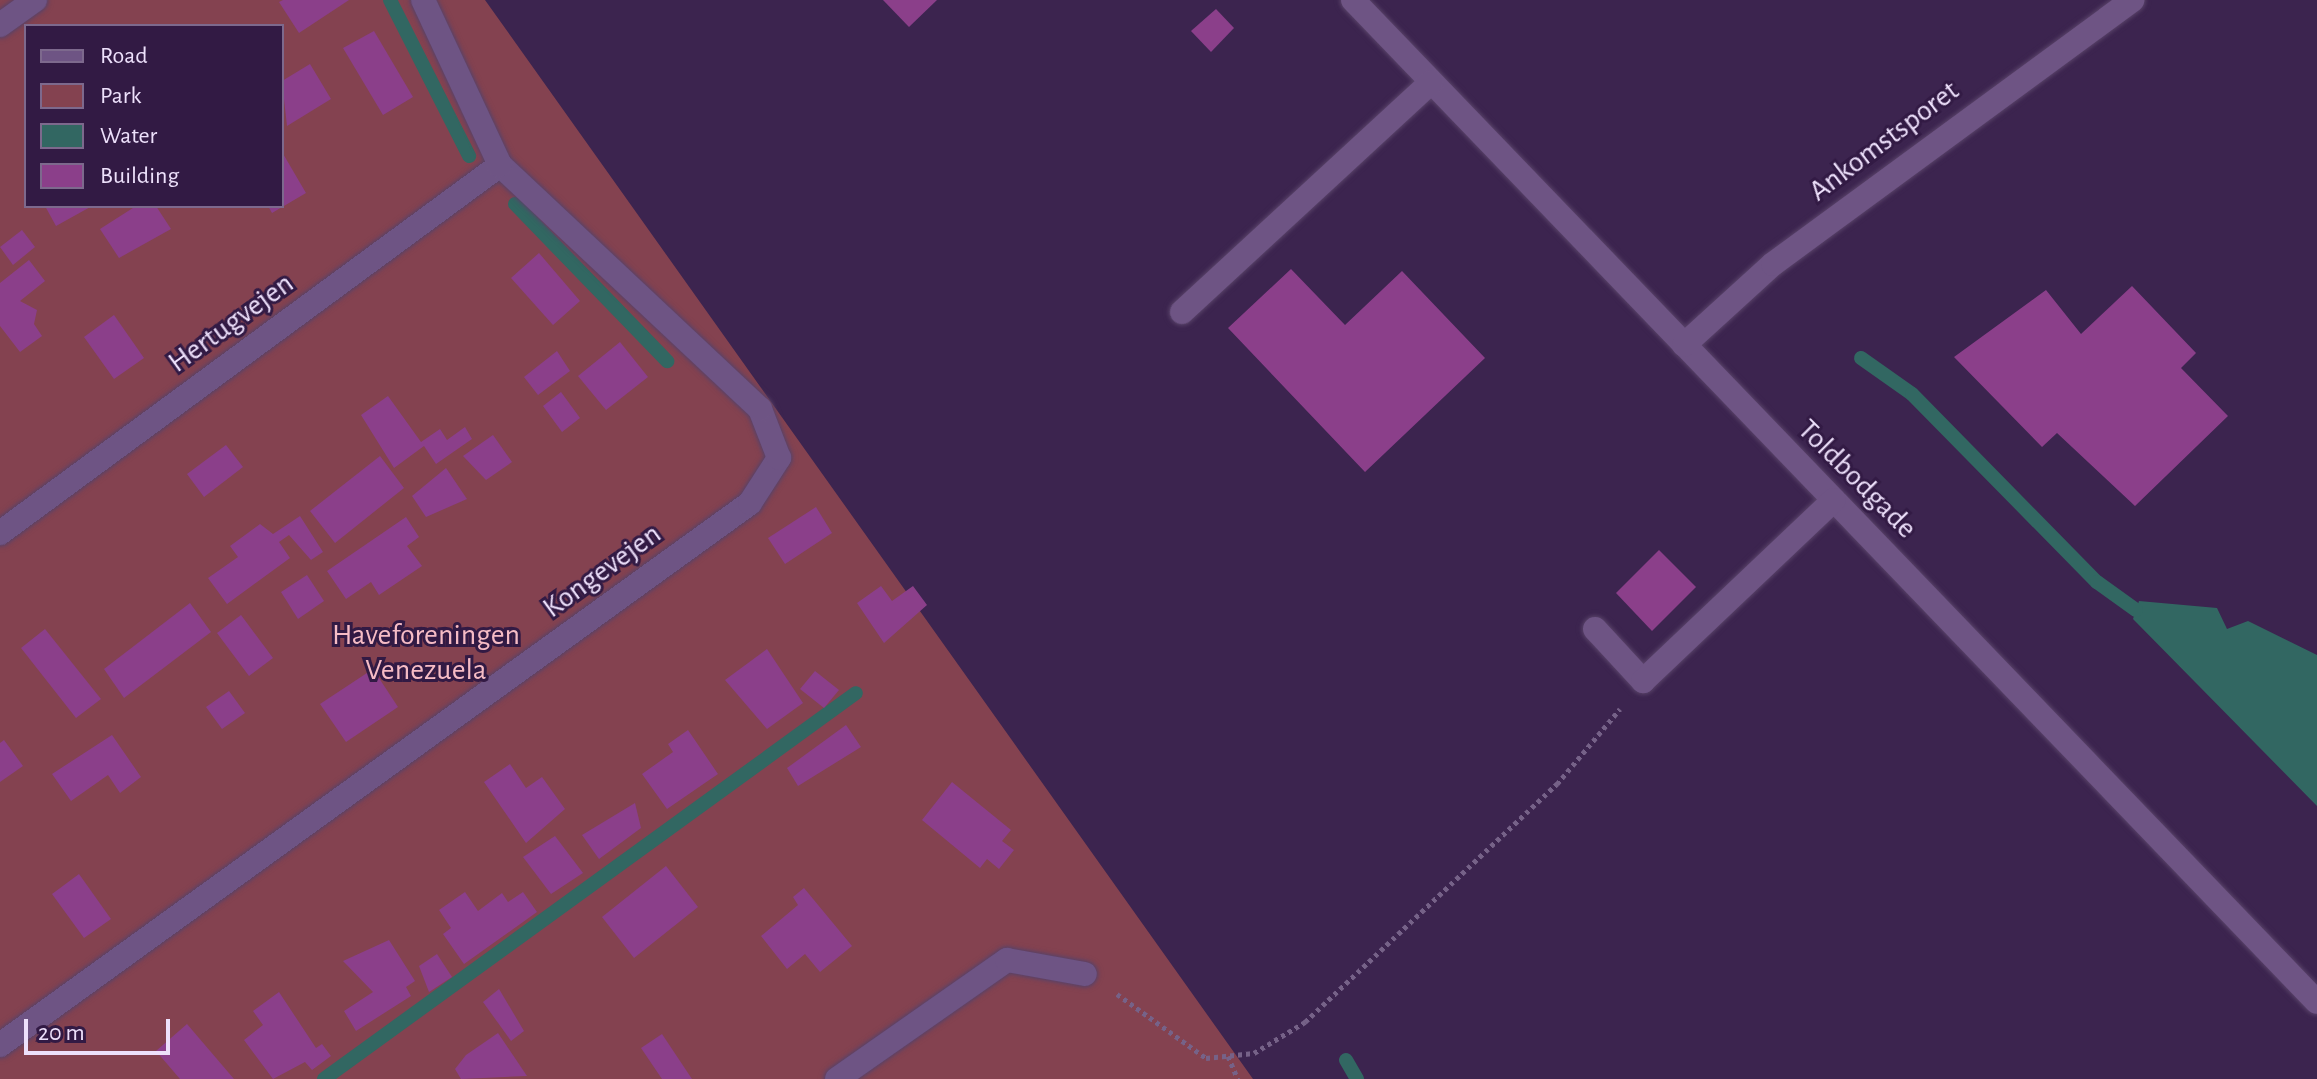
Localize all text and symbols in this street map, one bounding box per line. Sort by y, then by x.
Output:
legend [24,24,284,208]
text: Road [100,44,148,68]
street label: Ankomstsporet [1802,73,1966,209]
text: Park [100,84,141,108]
text: Water [100,124,157,148]
text: Building [100,164,179,188]
street label: Hertugvejen [161,265,301,381]
street label: Toldbodgade [1790,412,1924,546]
street label: Kongevejen [536,516,668,626]
park label: Haveforeningen Venezuela [332,617,520,688]
scale bar [28,1003,174,1053]
text: 20 m [38,1021,85,1045]

